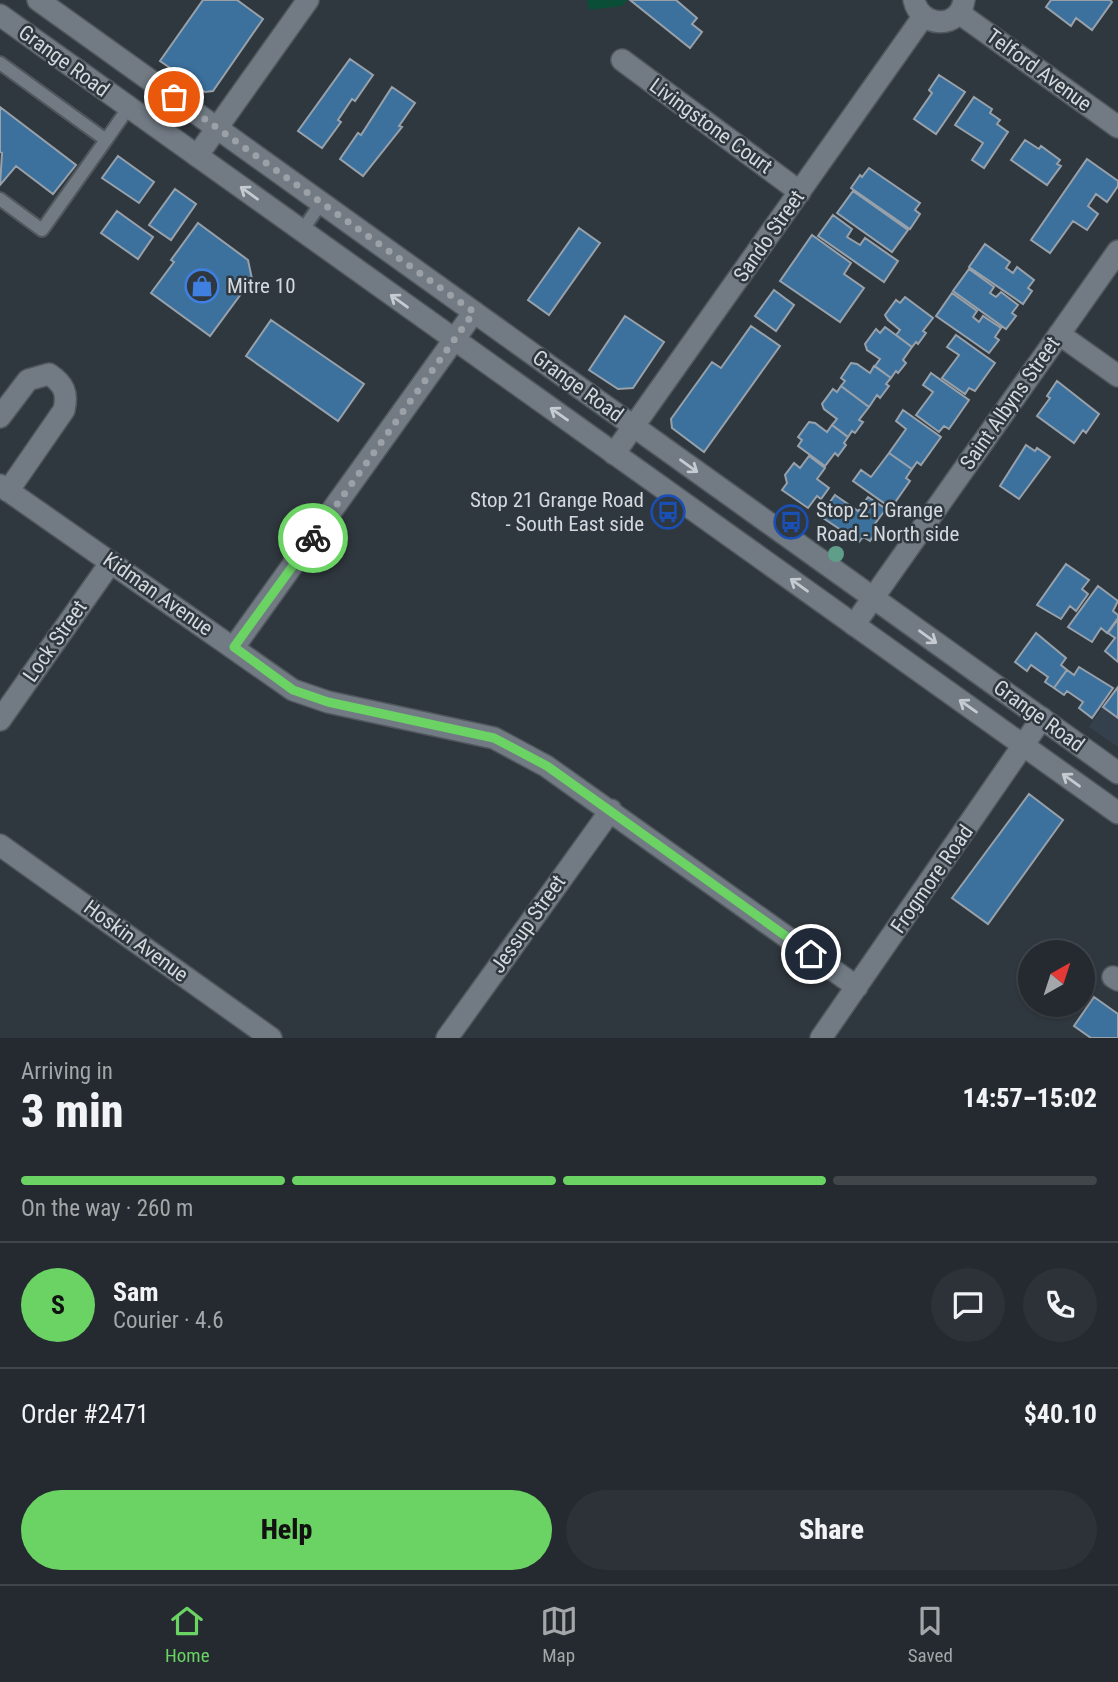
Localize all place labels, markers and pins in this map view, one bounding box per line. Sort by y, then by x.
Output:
pin [144,67,204,127]
shop icon: Mitre 10 [183,267,221,305]
place label: Mitre 10 [227,274,296,298]
place label: Stop 21 Grange Road - South East side [470,488,644,536]
bus stop icon: Stop 21 Grange Road - South East side [649,493,687,531]
place label: Stop 21 Grange Road - North side [816,498,959,546]
bus stop icon: Stop 21 Grange Road - North side [772,503,810,541]
pin [781,924,841,984]

